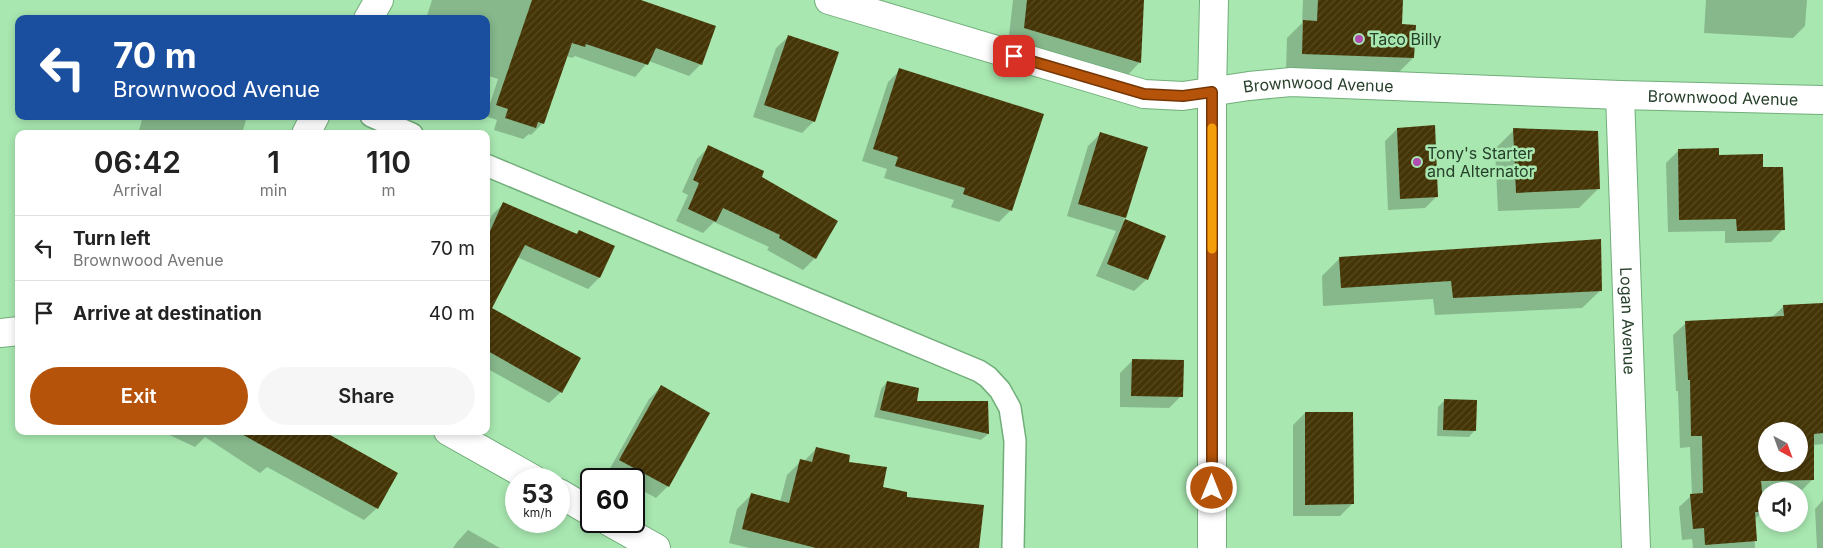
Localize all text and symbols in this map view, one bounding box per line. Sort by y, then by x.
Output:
place label: Taco Billy [1369,29,1442,49]
marker: Taco Billy [1353,33,1365,45]
text: 70 m [113,34,197,76]
icon: left [30,35,95,100]
pin [993,35,1035,77]
icon: arrive [1000,42,1028,70]
street label: Brownwood Avenue [1242,72,1394,97]
text: Brownwood Avenue [113,76,320,102]
street label: Brownwood Avenue [1647,86,1799,109]
place label: Tony's Starter and Alternator [1427,143,1535,181]
text: 06:42 [94,144,181,180]
text: 1 [267,144,280,180]
text: 110 [366,144,411,180]
marker: Tony's Starter and Alternator [1411,156,1423,168]
text: Arrival [113,180,162,200]
text: min [260,180,287,200]
text: m [382,180,396,200]
text: Turn left [73,227,151,250]
icon: left [30,234,58,262]
text: 70 m [431,237,475,260]
text: Brownwood Avenue [73,250,224,270]
street label: Logan Avenue [1616,267,1640,375]
icon: arrive [30,299,58,327]
text: Arrive at destination [73,302,262,325]
text: 40 m [429,302,475,325]
button: Exit [30,367,248,425]
button: Share [258,367,475,425]
north arrow [1758,422,1808,472]
map controls [1758,422,1808,532]
position arrow [1185,461,1237,513]
speed limit sign: 60 [580,468,645,533]
text: 53 [521,479,554,509]
button: sound [1758,482,1808,532]
text: km/h [523,505,552,520]

